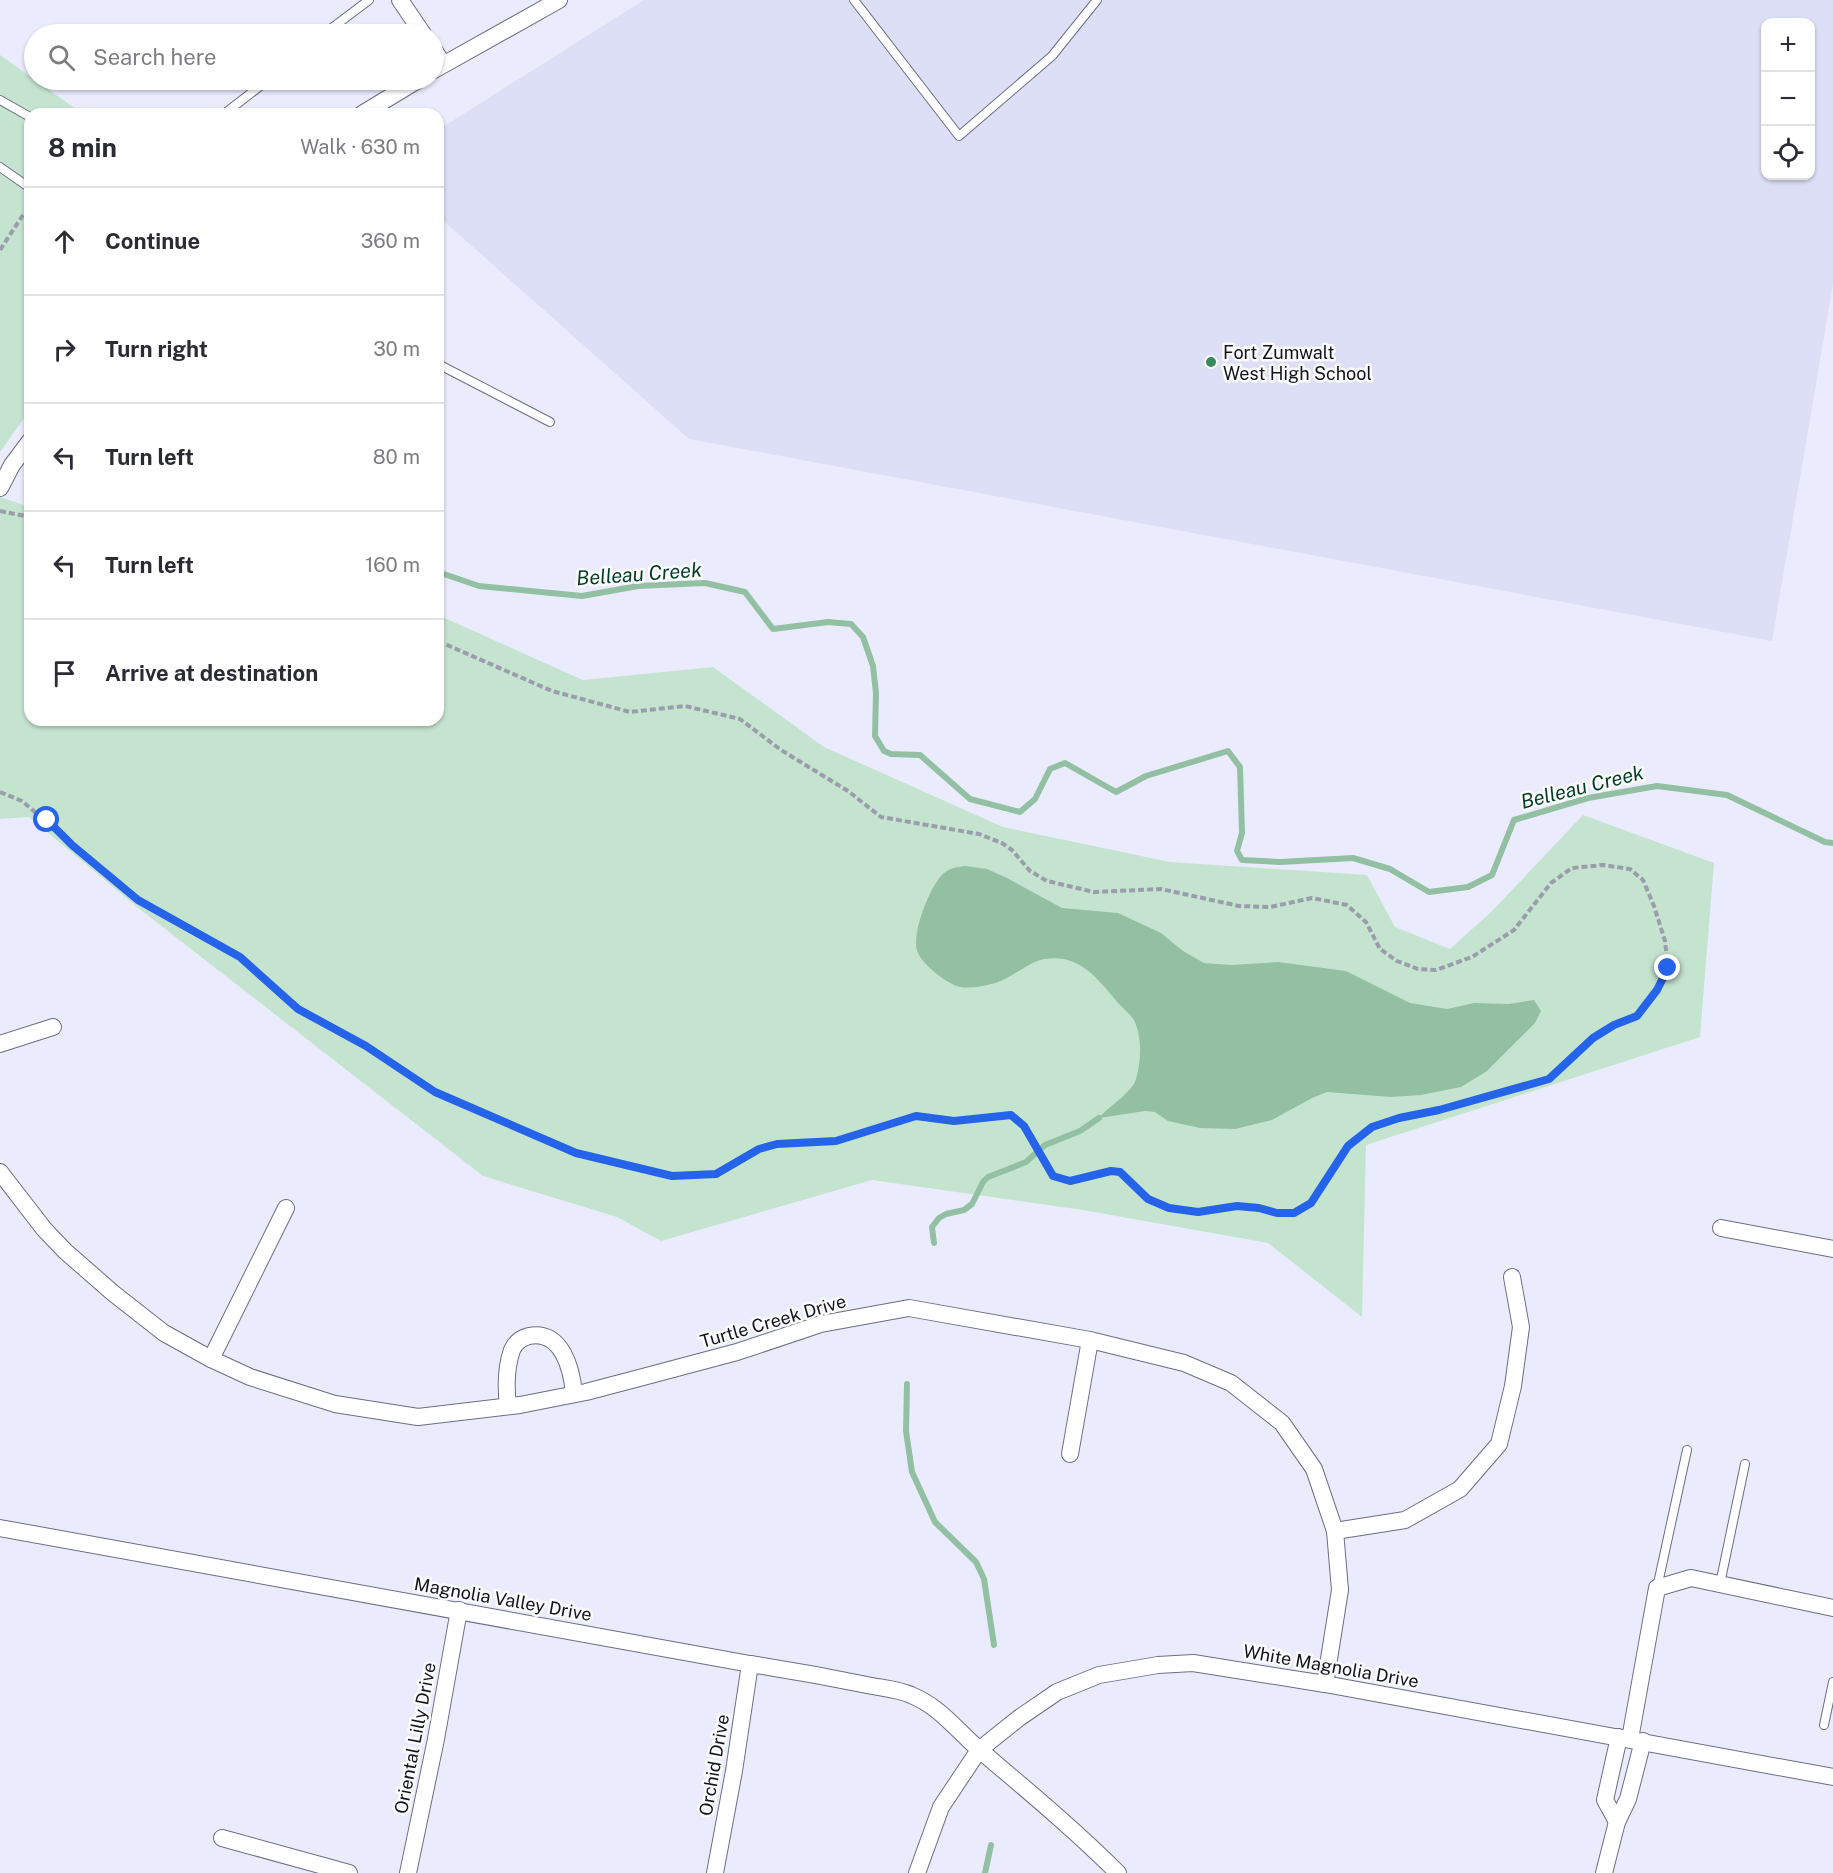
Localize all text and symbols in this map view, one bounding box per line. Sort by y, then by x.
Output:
map controls [1761,18,1815,180]
button: + [1761,18,1815,72]
search box [24,24,444,90]
icon: search [45,41,78,74]
text: Search here [93,44,217,70]
button: − [1761,72,1815,126]
button: locate [1761,126,1815,180]
text: 8 min [48,132,117,163]
text: Walk · 630 m [300,135,420,159]
icon: ahead [48,225,81,258]
text: Continue [105,228,200,254]
text: 360 m [361,229,420,253]
icon: right [48,333,81,366]
text: Turn right [105,336,208,362]
text: 30 m [373,337,420,361]
place label: Fort Zumwalt West High School [1223,342,1372,384]
marker: Fort Zumwalt West High School [1204,355,1218,369]
icon: left [48,441,81,474]
text: Turn left [105,444,194,470]
text: 80 m [373,445,420,469]
icon: left [48,549,81,582]
text: Turn left [105,552,194,578]
text: 160 m [365,553,420,577]
water label: Belleau Creek [575,558,703,590]
icon: arrive [48,657,81,690]
text: Arrive at destination [105,660,318,686]
water label: Belleau Creek [1518,760,1646,814]
route start [33,806,59,832]
route end [1654,954,1680,980]
street label: Turtle Creek Drive [698,1290,848,1352]
street label: Magnolia Valley Drive [413,1573,593,1625]
street label: White Magnolia Drive [1242,1640,1420,1692]
street label: Oriental Lilly Drive [390,1661,440,1815]
street label: Orchid Drive [695,1713,733,1817]

